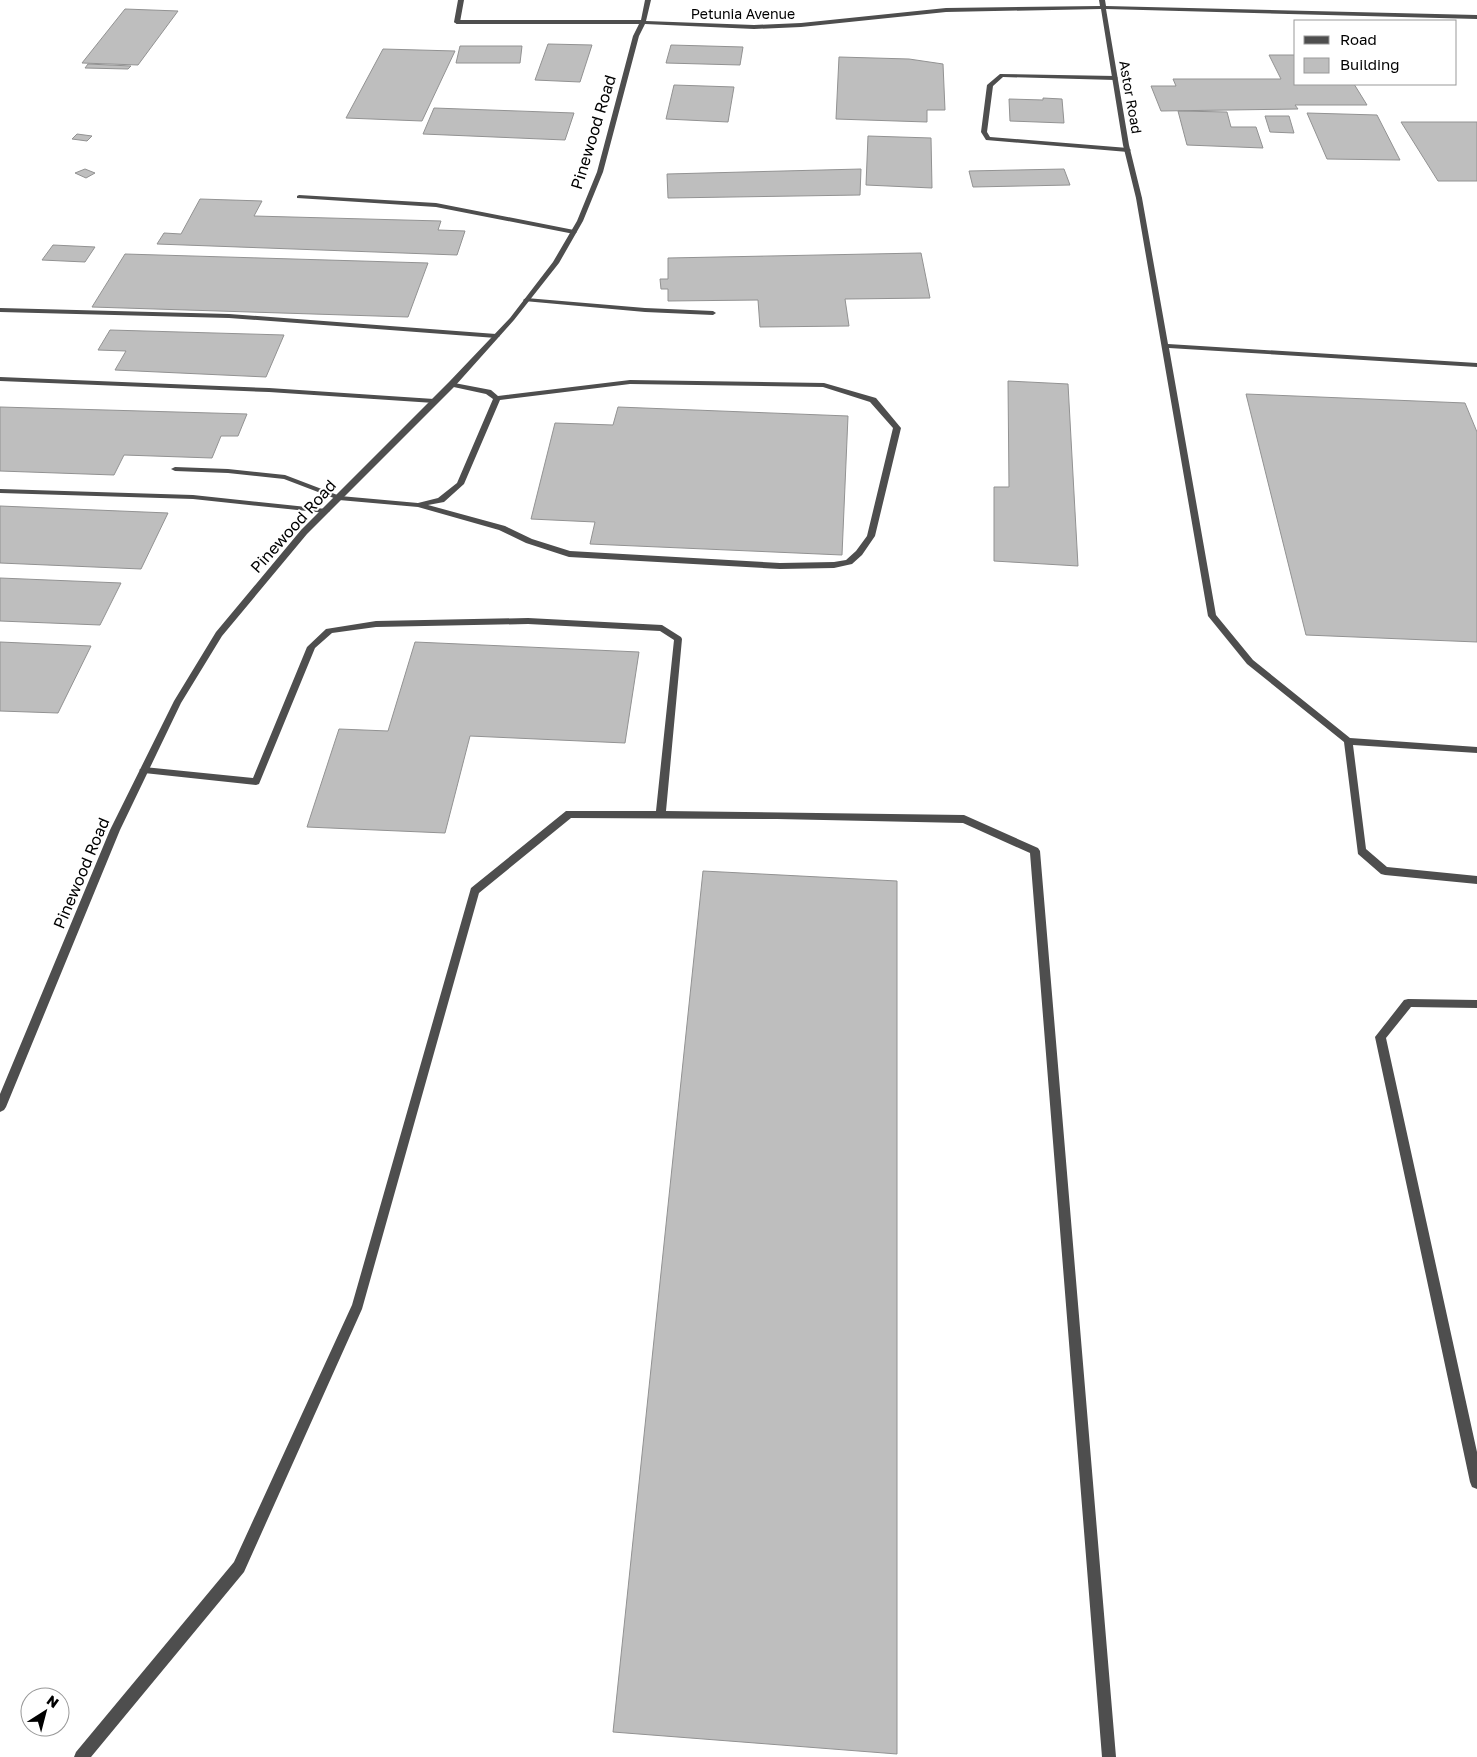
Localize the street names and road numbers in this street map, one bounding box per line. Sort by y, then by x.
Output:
street label: Petunia Avenue [691,5,795,22]
street label: Astor Road [1116,59,1146,135]
street label: Pinewood Road [566,72,620,192]
street label: Pinewood Road [246,475,340,577]
street label: Pinewood Road [49,814,113,932]

